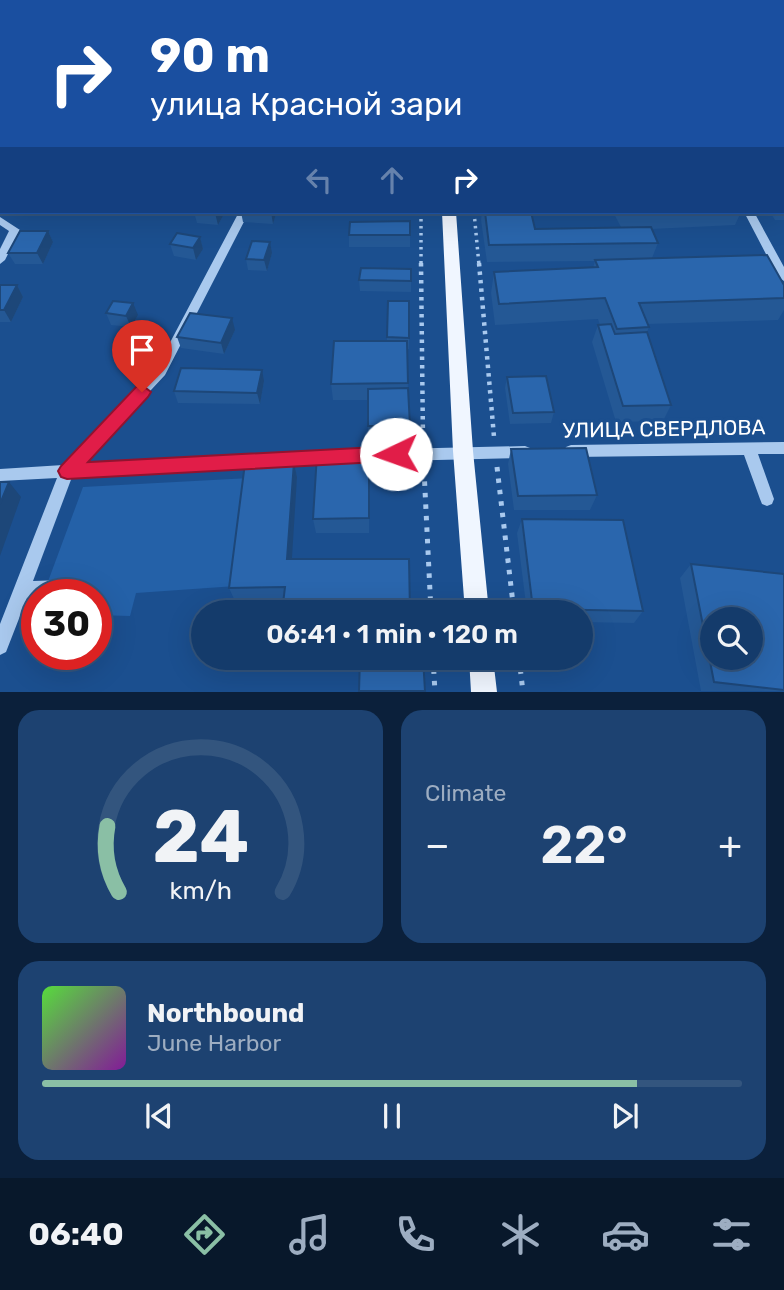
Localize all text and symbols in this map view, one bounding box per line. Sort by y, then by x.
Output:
text: 90 m [150,26,270,84]
icon: right [35,28,126,119]
text: улица Красной зари [150,85,463,123]
icon: left [300,161,338,199]
icon: ahead [373,161,411,199]
icon: right [446,161,484,199]
pin [112,320,172,392]
icon: arrive [123,331,161,369]
street label: УЛИЦА СВЕРДЛОВА [562,414,766,443]
position arrow [359,417,433,491]
speed limit sign: 30 [21,579,112,670]
map controls [700,607,763,670]
button: search [700,607,763,670]
text: 06:41 · 1 min · 120 m [266,619,518,650]
text: Climate [425,779,506,807]
text: 24 [152,795,249,881]
text: 22° [541,814,628,876]
text: − [425,822,450,868]
text: + [718,822,742,868]
text: km/h [169,876,232,905]
text: Northbound [147,998,305,1029]
text: June Harbor [147,1029,281,1057]
icon: previous [140,1097,178,1135]
icon: pause [373,1097,411,1135]
icon: next [606,1097,644,1135]
icon: directions [180,1210,229,1259]
icon: music [285,1210,334,1259]
icon: phone [391,1210,440,1259]
icon: climate [496,1210,545,1259]
icon: car [601,1210,650,1259]
icon: filters [707,1210,756,1259]
text: 06:40 [28,1215,124,1253]

